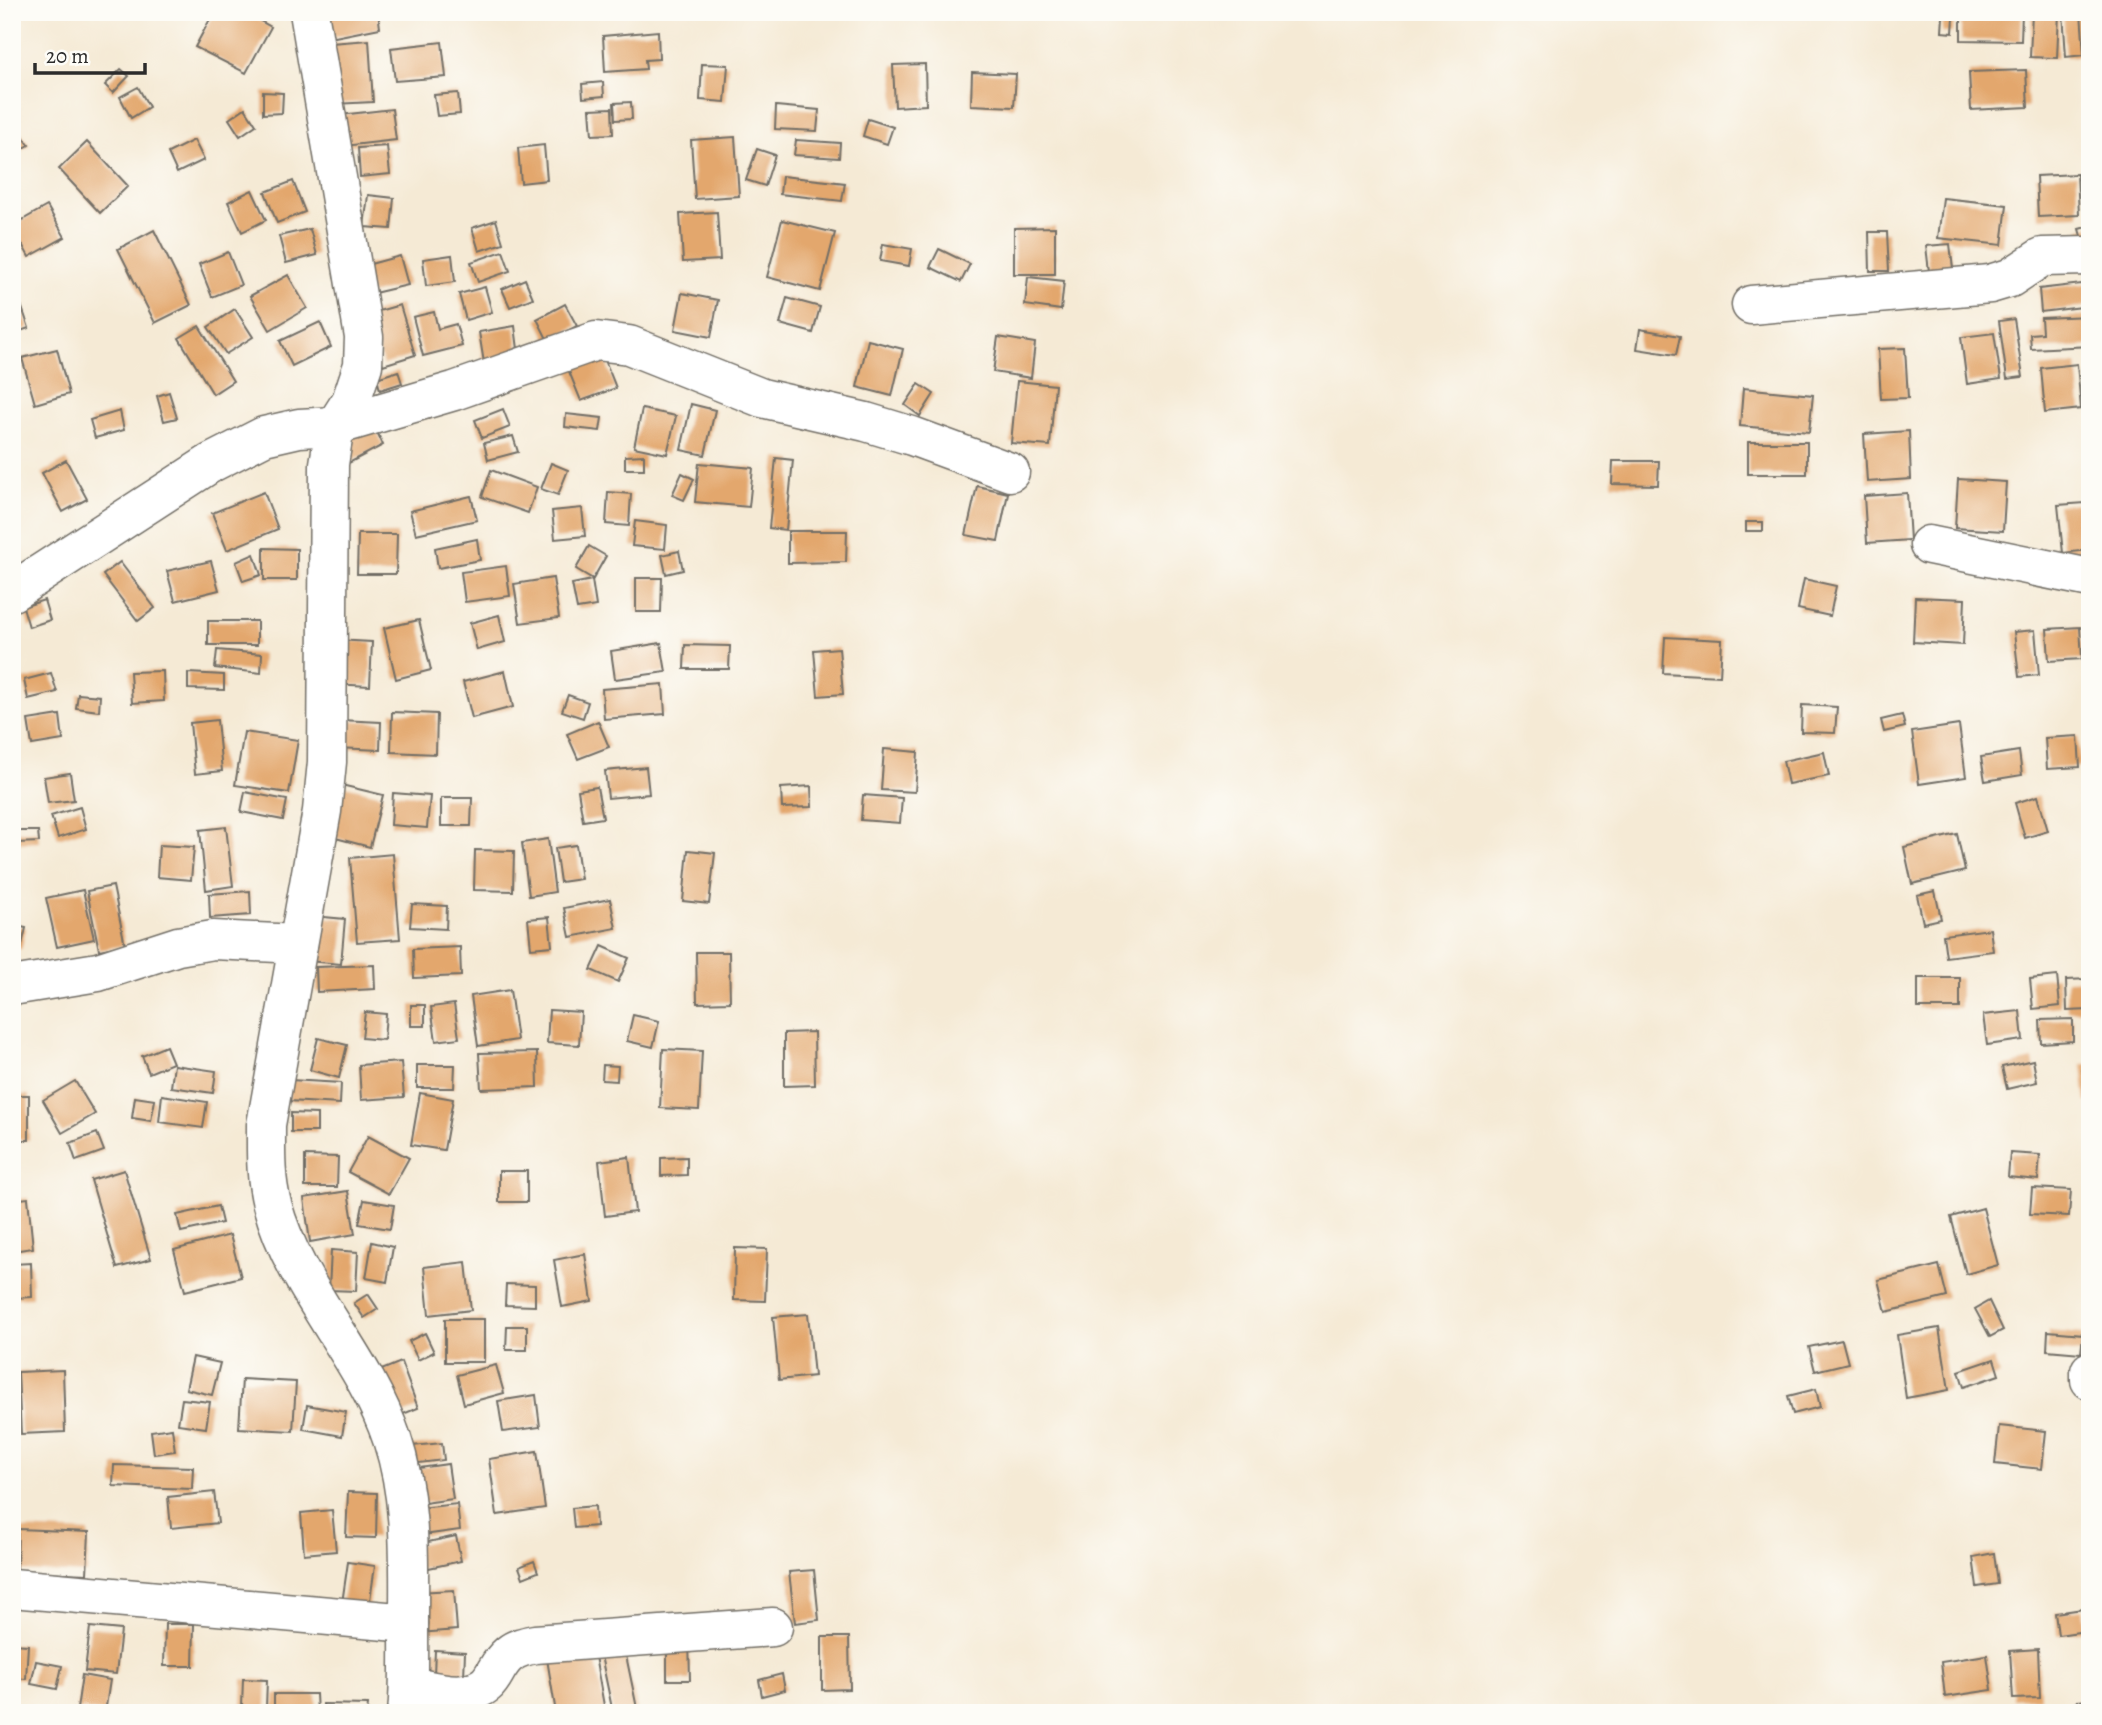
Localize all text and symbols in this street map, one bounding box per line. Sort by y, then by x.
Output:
scale bar [35,32,145,76]
text: 20 m [46,42,89,70]

